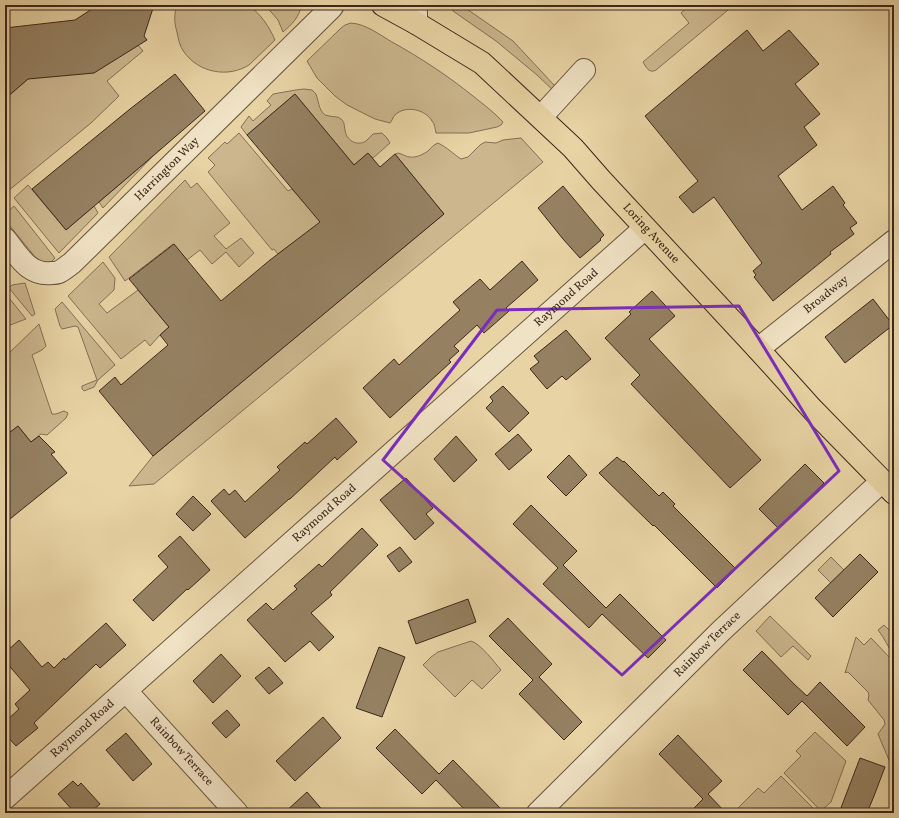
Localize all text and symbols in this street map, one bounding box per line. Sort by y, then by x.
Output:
street label: Harrington Way [131,133,204,205]
street label: Loring Avenue [619,200,683,267]
street label: Raymond Road [531,265,602,331]
street label: Broadway [800,272,852,318]
street label: Raymond Road [289,480,360,546]
street label: Rainbow Terrace [671,608,745,681]
street label: Raymond Road [47,696,118,762]
street label: Rainbow Terrace [146,714,217,790]

